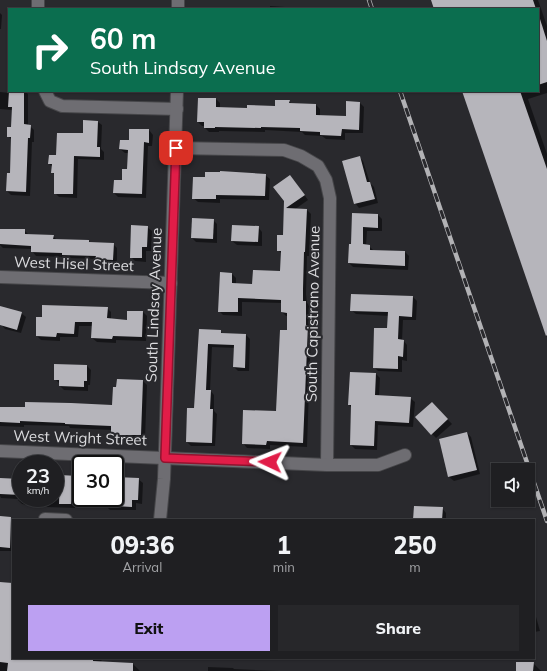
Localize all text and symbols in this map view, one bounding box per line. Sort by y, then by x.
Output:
text: 60 m [90,21,156,56]
icon: right [24,24,76,76]
text: South Lindsay Avenue [90,56,275,79]
pin [159,131,193,165]
icon: arrive [165,137,187,159]
street label: South Capistrano Avenue [301,226,324,402]
street label: South Lindsay Avenue [141,227,166,383]
street label: West Hisel Street [14,252,134,275]
street label: West Wright Street [13,426,147,449]
position arrow [249,441,291,483]
speed limit sign: 30 [72,455,124,507]
text: 23 [26,463,50,488]
map controls [491,463,535,507]
button: sound [491,463,535,507]
text: km/h [27,484,49,497]
text: 09:36 [110,530,174,560]
text: 1 [277,530,291,560]
text: 250 [393,530,437,560]
text: Arrival [122,559,162,575]
text: min [273,559,295,575]
text: m [409,559,421,575]
button: Exit [28,605,270,651]
button: Share [278,605,519,651]

